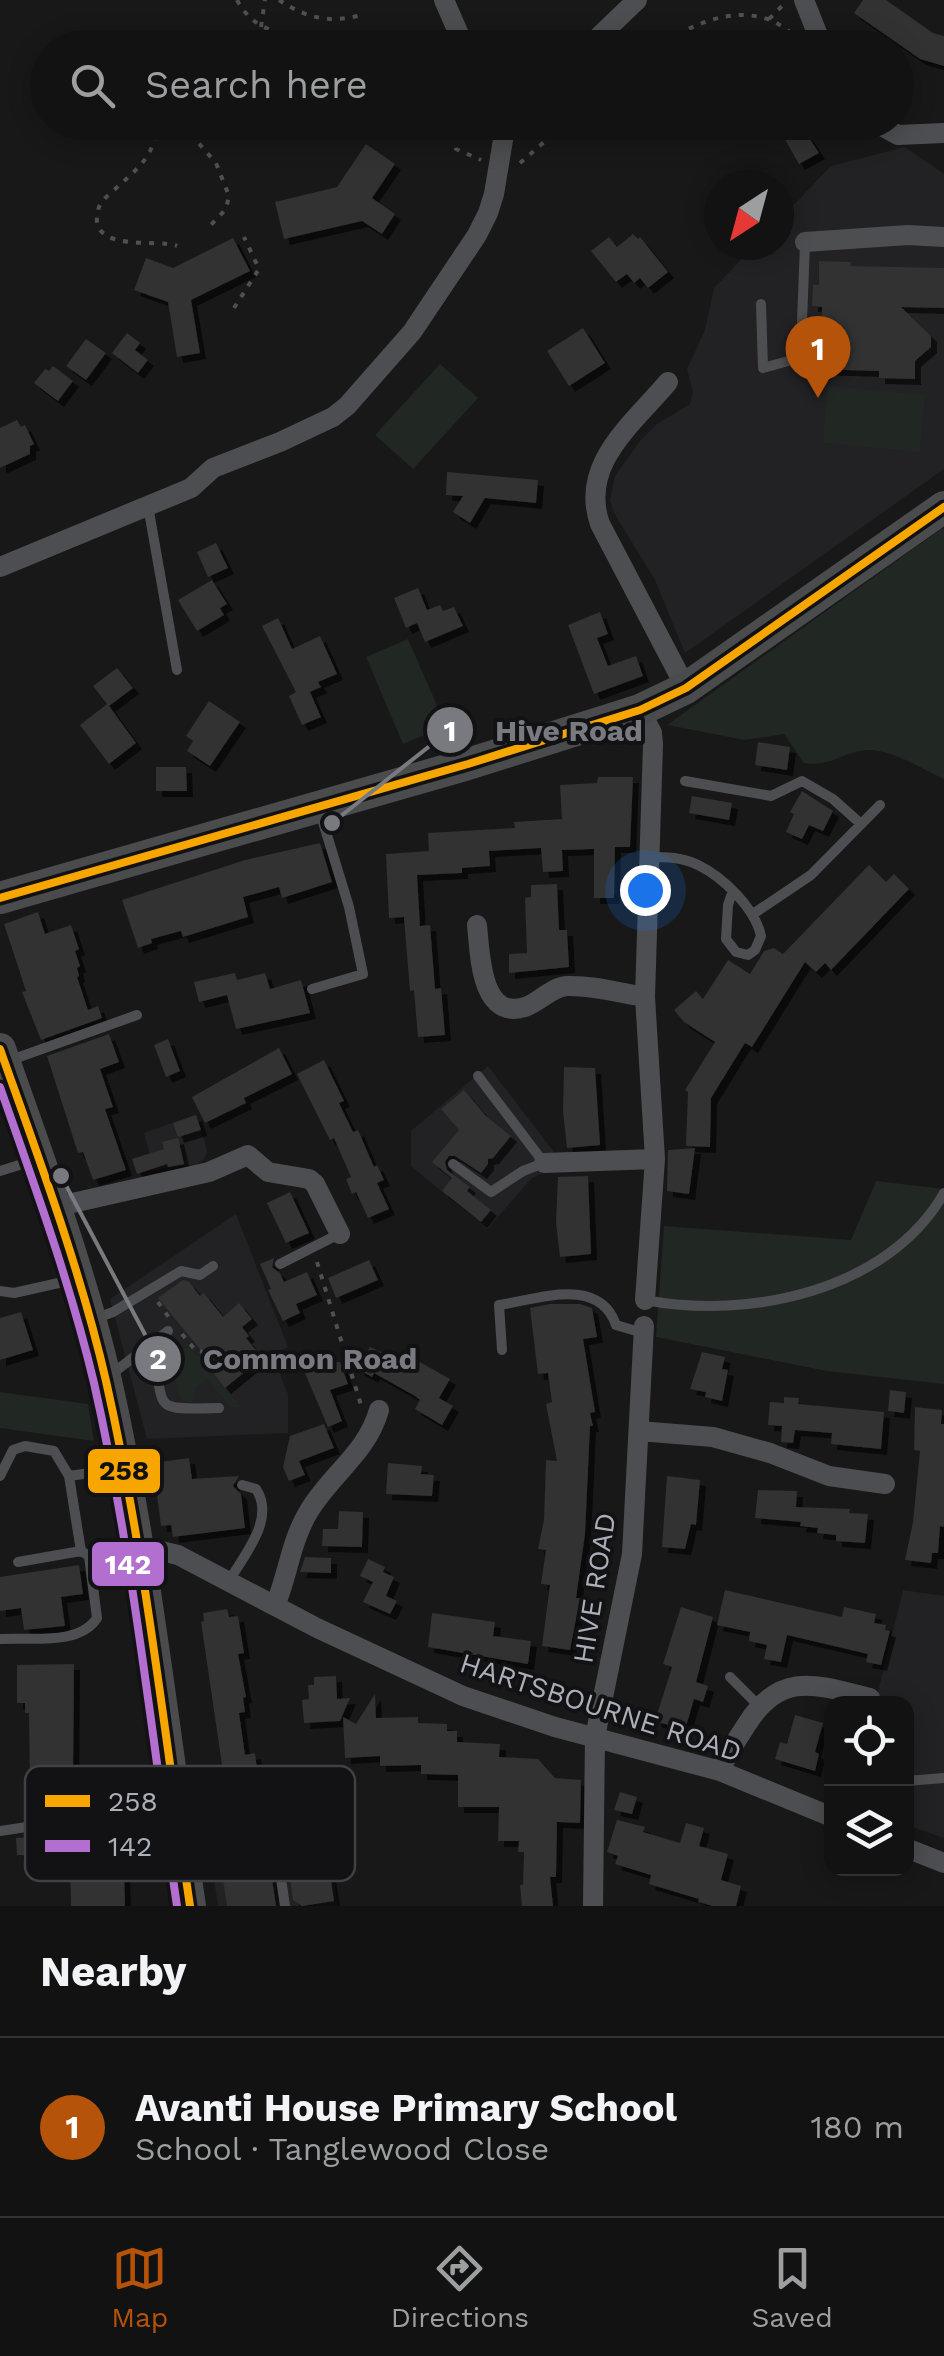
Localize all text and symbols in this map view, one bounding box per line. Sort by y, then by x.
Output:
search box [30,30,914,140]
icon: search [65,58,120,113]
text: Search here [145,63,368,107]
north arrow [704,170,794,260]
pin: 1 [786,316,850,398]
callout: Hive Road [425,700,663,760]
text: 1 [444,713,456,748]
text: Hive Road [495,713,643,748]
your location [620,865,671,916]
callout: Common Road [133,1329,437,1389]
text: 2 [149,1341,167,1376]
text: Common Road [203,1341,417,1376]
line badge: 258 [86,1447,162,1495]
text: 258 [99,1454,149,1487]
street label: HIVE ROAD [566,1511,623,1666]
line badge: 142 [90,1540,166,1588]
text: 142 [105,1548,151,1581]
street label: HARTSBOURNE ROAD [456,1646,746,1769]
map controls [824,1696,914,1876]
button: locate [824,1696,914,1786]
legend [25,1766,355,1881]
text: 258 [108,1785,158,1818]
button: layers [824,1786,914,1876]
text: 142 [108,1830,152,1863]
text: Nearby [40,1947,187,1996]
text: Avanti House Primary School [135,2086,677,2130]
text: 1 [66,2108,79,2146]
text: 180 m [810,2108,904,2146]
text: School · Tanglewood Close [135,2130,549,2168]
tab: Map [111,2241,168,2334]
tab: Directions [391,2241,529,2334]
tab: Saved [751,2241,833,2334]

